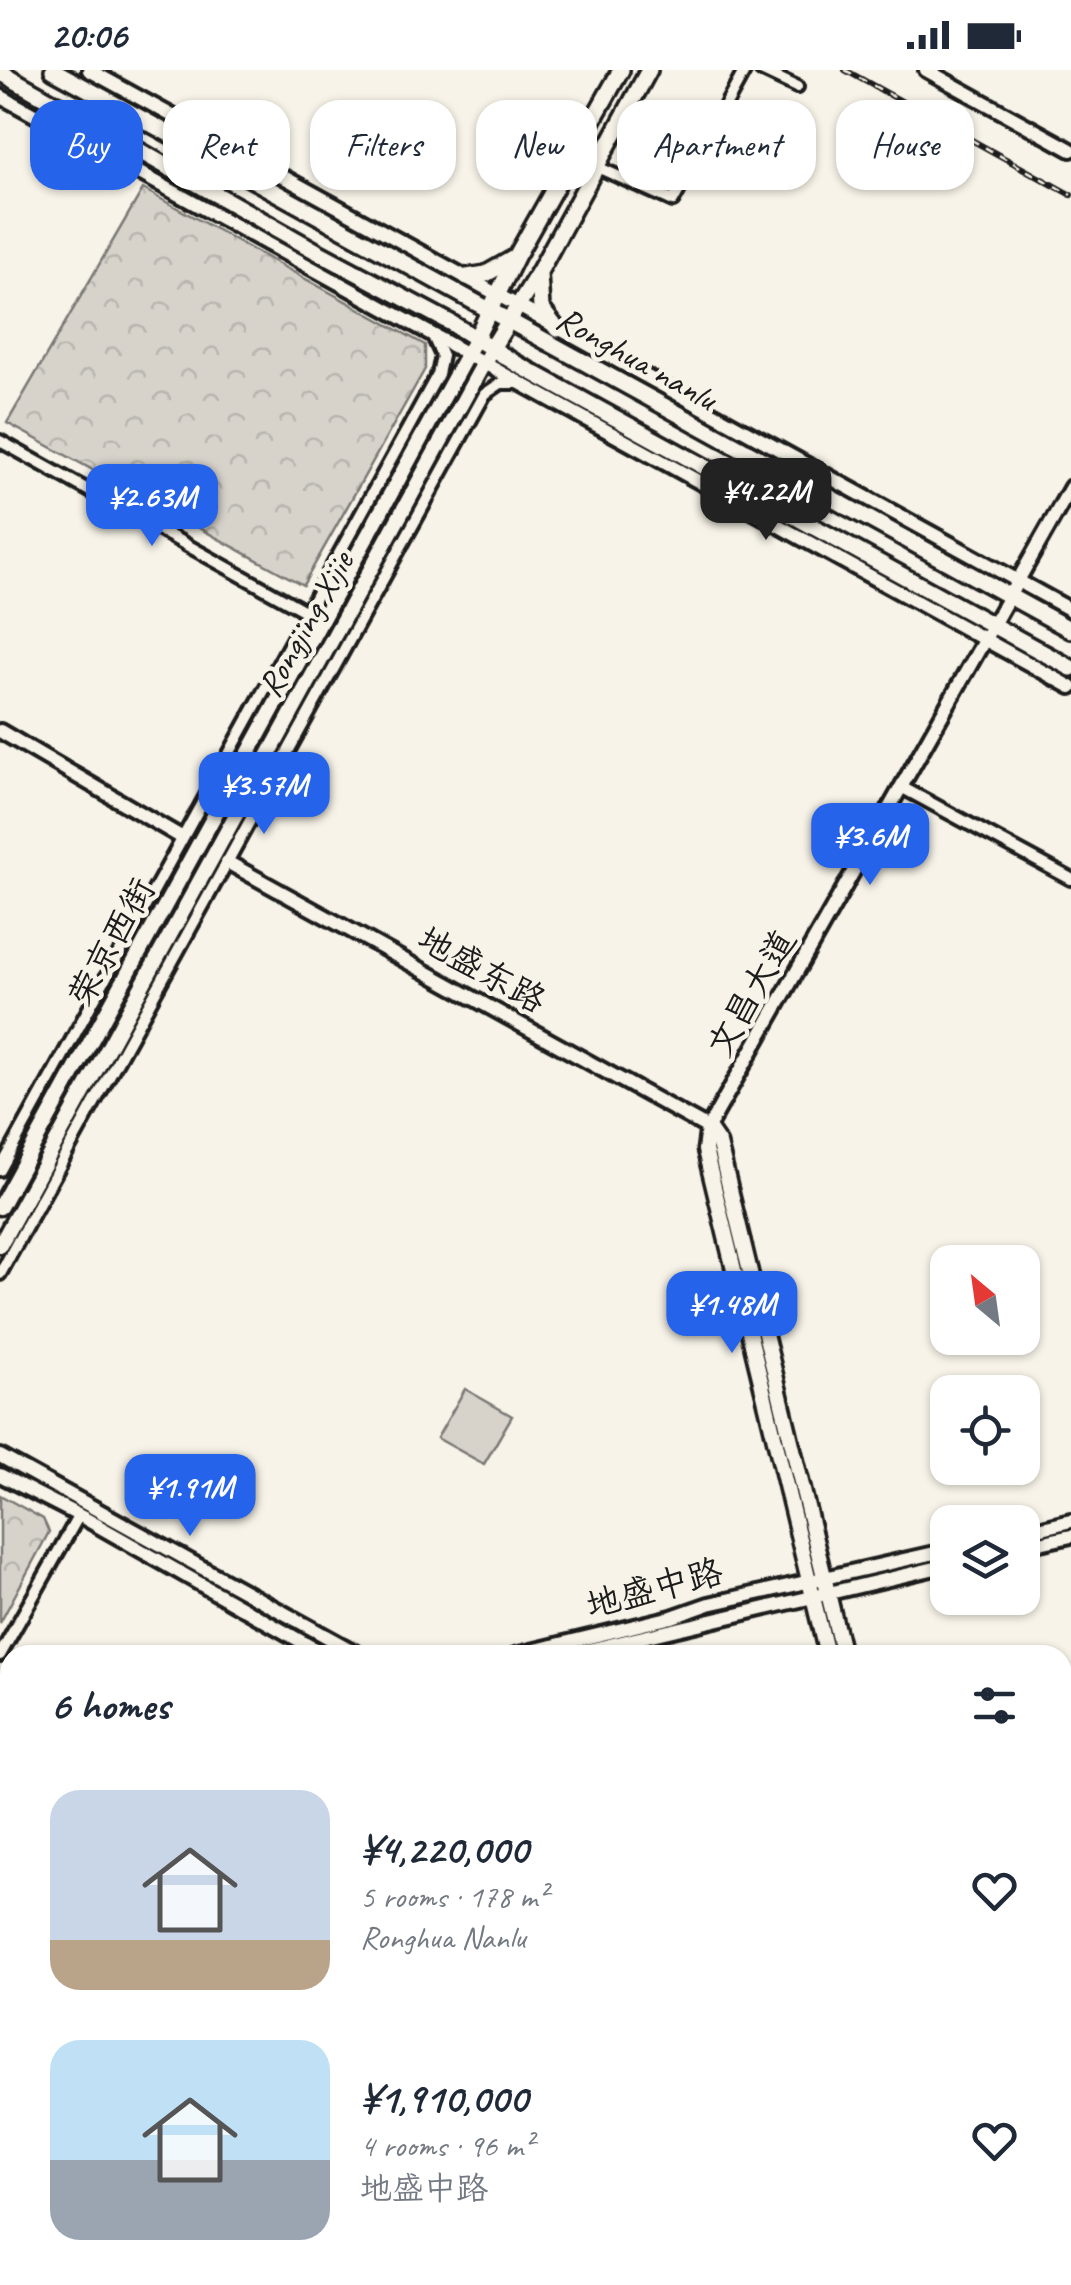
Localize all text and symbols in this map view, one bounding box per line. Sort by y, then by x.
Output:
text: 20:06 [50,12,127,59]
chip: Buy [30,100,143,190]
chip: Rent [163,100,290,190]
chip: Filters [310,100,456,190]
chip: New [476,100,597,190]
chip: Apartment [617,100,816,190]
chip: House [836,100,974,190]
street label: Ronghua nanlu [549,296,727,422]
pin: ¥4.22M [685,458,847,543]
pin: ¥2.63M [71,464,233,549]
text: ¥4.22M [722,470,810,511]
text: ¥2.63M [108,476,196,517]
street label: Rongjing Xijie [247,541,365,705]
pin: ¥3.57M [183,752,345,837]
text: ¥3.57M [221,764,307,805]
pin: ¥3.6M [800,803,940,888]
text: ¥3.6M [833,815,907,856]
street label: 荣京西街 [58,870,165,1014]
street label: 地盛东路 [410,916,554,1023]
street label: 文昌大道 [697,921,806,1065]
north arrow [930,1245,1040,1355]
map controls [930,1245,1040,1615]
pin: ¥1.48M [651,1271,813,1356]
text: ¥1.48M [688,1283,776,1324]
button: locate [930,1375,1040,1485]
pin: ¥1.91M [109,1454,271,1539]
text: ¥1.91M [147,1466,233,1507]
button: layers [930,1505,1040,1615]
street label: 地盛中路 [581,1549,728,1628]
icon: filters [967,1678,1022,1733]
text: 6 homes [50,1679,169,1732]
text: ¥4,220,000 [360,1823,528,1876]
icon: home [130,1830,250,1950]
icon: heart [967,1863,1022,1918]
text: 5 rooms · 178 m² [360,1876,547,1917]
text: Ronghua Nanlu [360,1917,526,1958]
text: ¥1,910,000 [360,2072,527,2125]
icon: home [130,2080,250,2200]
icon: heart [967,2113,1022,2168]
text: 4 rooms · 96 m² [360,2125,533,2166]
text: 地盛中路 [360,2168,488,2209]

